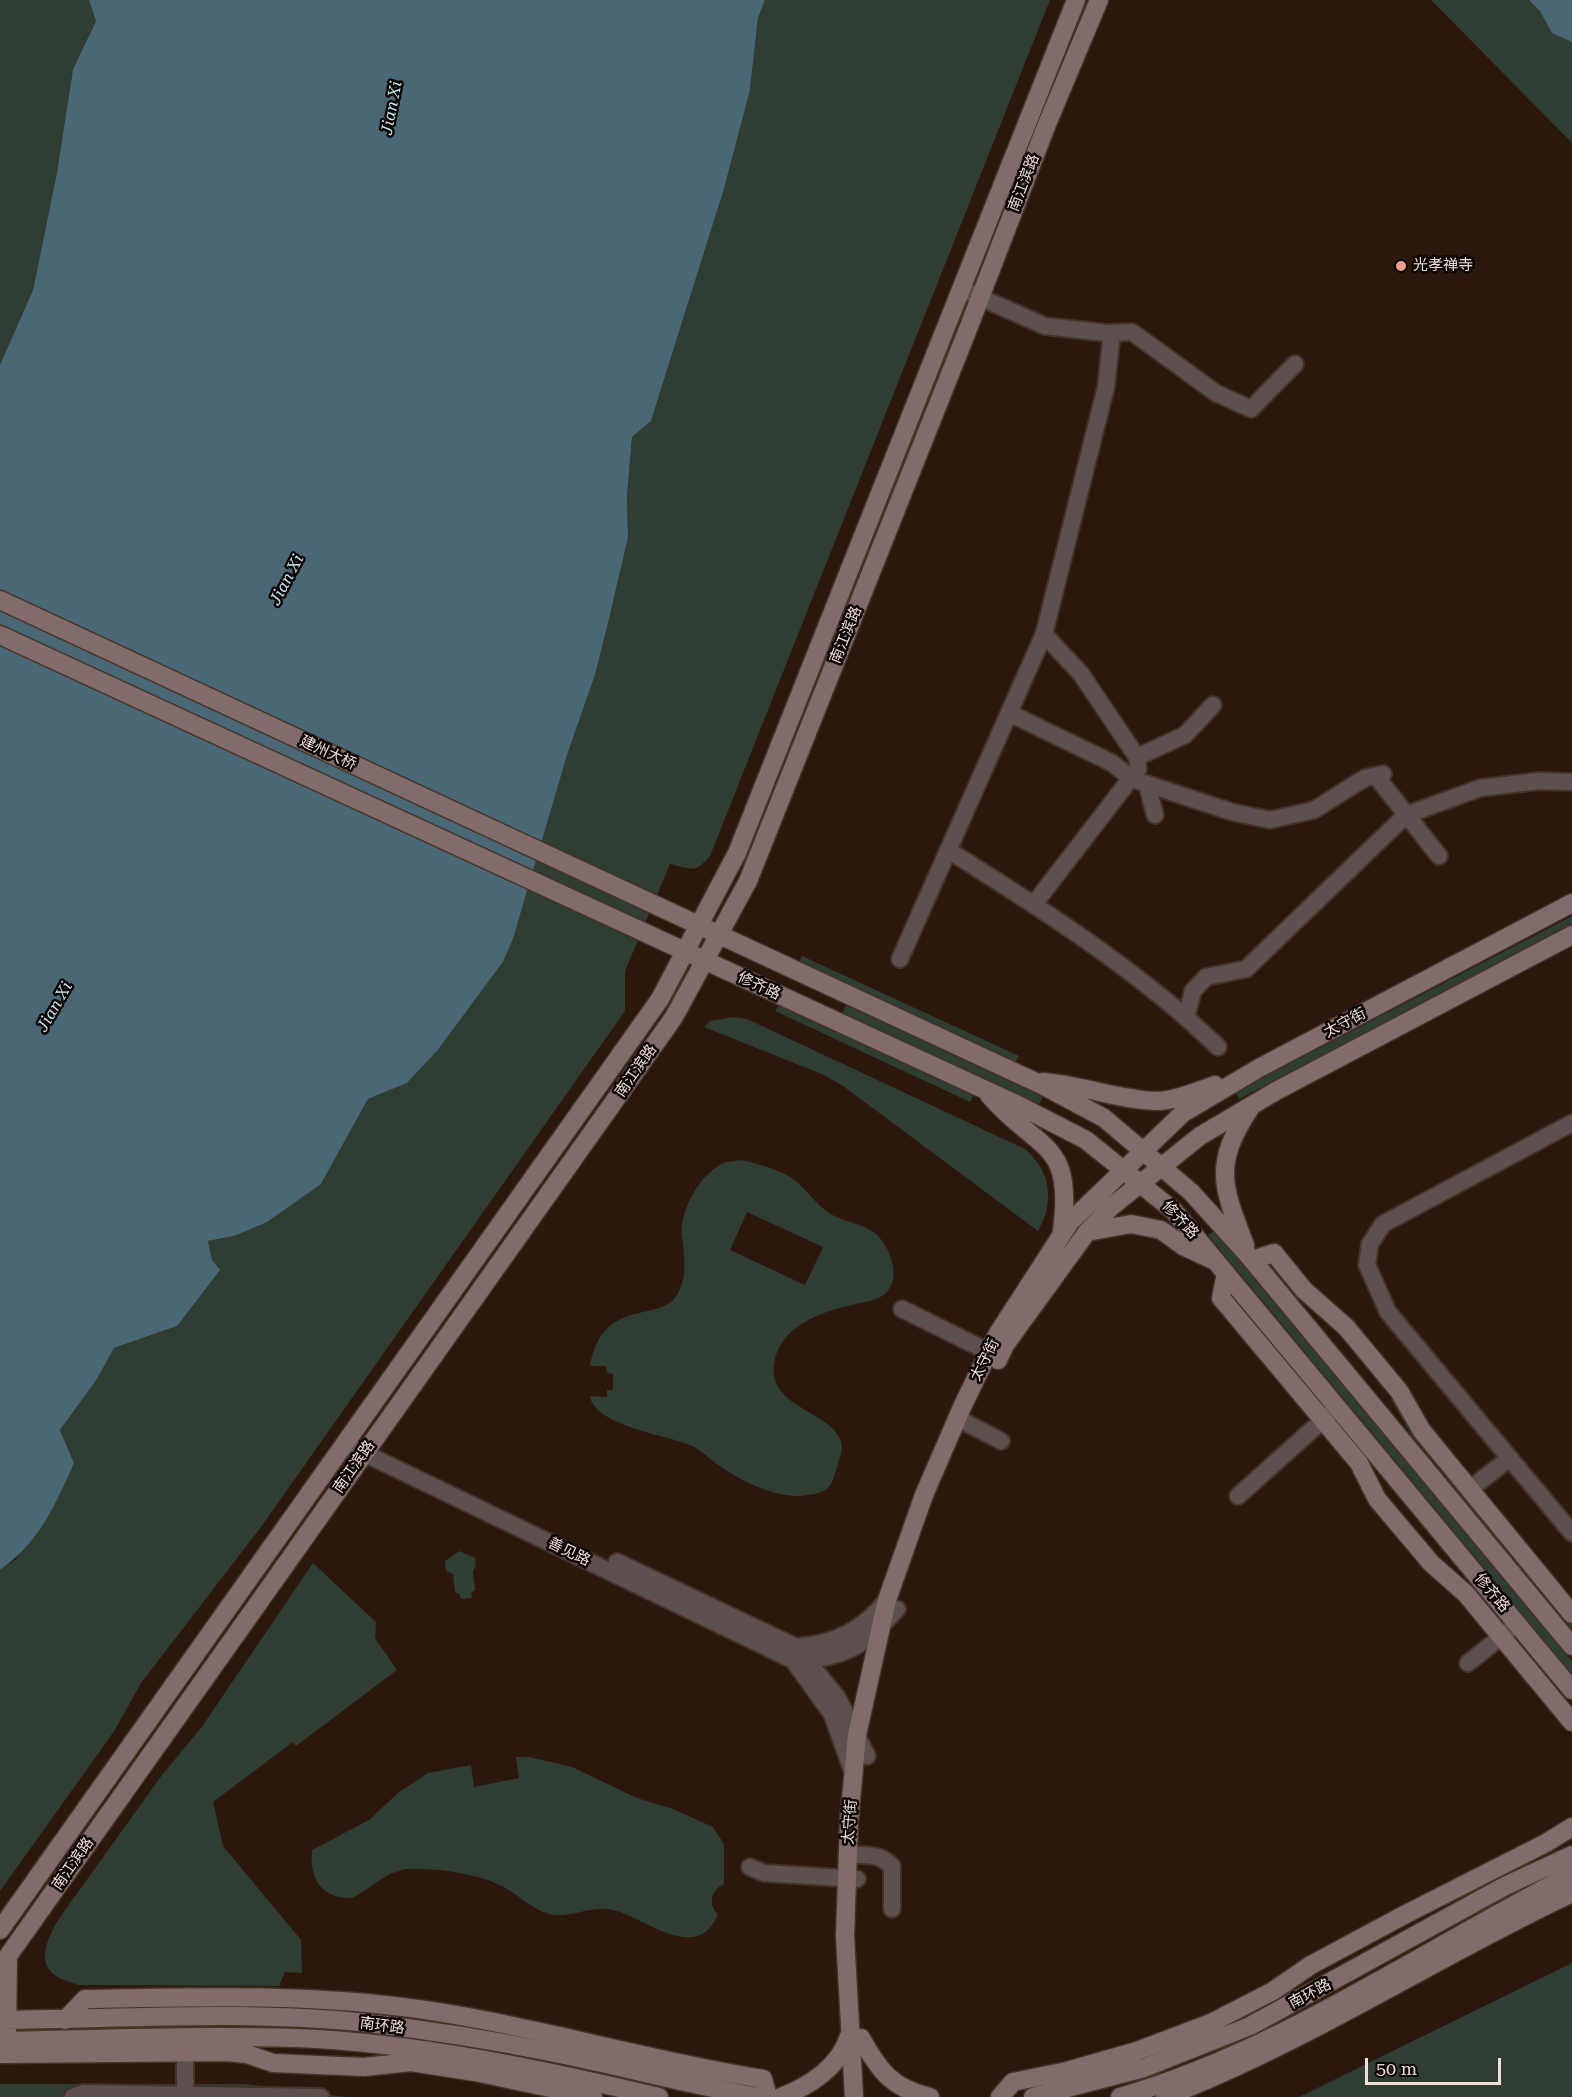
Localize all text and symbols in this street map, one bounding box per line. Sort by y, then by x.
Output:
water label: Jian Xi [377,80,407,136]
street label: 南江滨路 [1005,152,1043,214]
place label: 光孝禅寺 [1413,257,1473,275]
marker: 光孝禅寺 [1394,259,1408,273]
water label: Jian Xi [266,552,308,608]
street label: 南江滨路 [826,604,866,666]
street label: 建州大桥 [297,732,359,774]
street label: 修齐路 [735,968,783,1004]
water label: Jian Xi [33,979,77,1035]
street label: 太守街 [1321,1004,1369,1042]
street label: 南江滨路 [611,1041,661,1101]
street label: 修齐路 [1158,1197,1202,1243]
street label: 太守街 [967,1336,1003,1384]
street label: 南江滨路 [329,1437,379,1497]
street label: 善见路 [545,1534,593,1570]
street label: 修齐路 [1471,1570,1513,1616]
street label: 太守街 [839,1799,861,1845]
street label: 南江滨路 [48,1834,98,1894]
street label: 南环路 [1286,1975,1334,2013]
street label: 南环路 [359,2014,405,2038]
scale bar [1368,2046,1504,2084]
text: 50 m [1376,2058,1417,2079]

